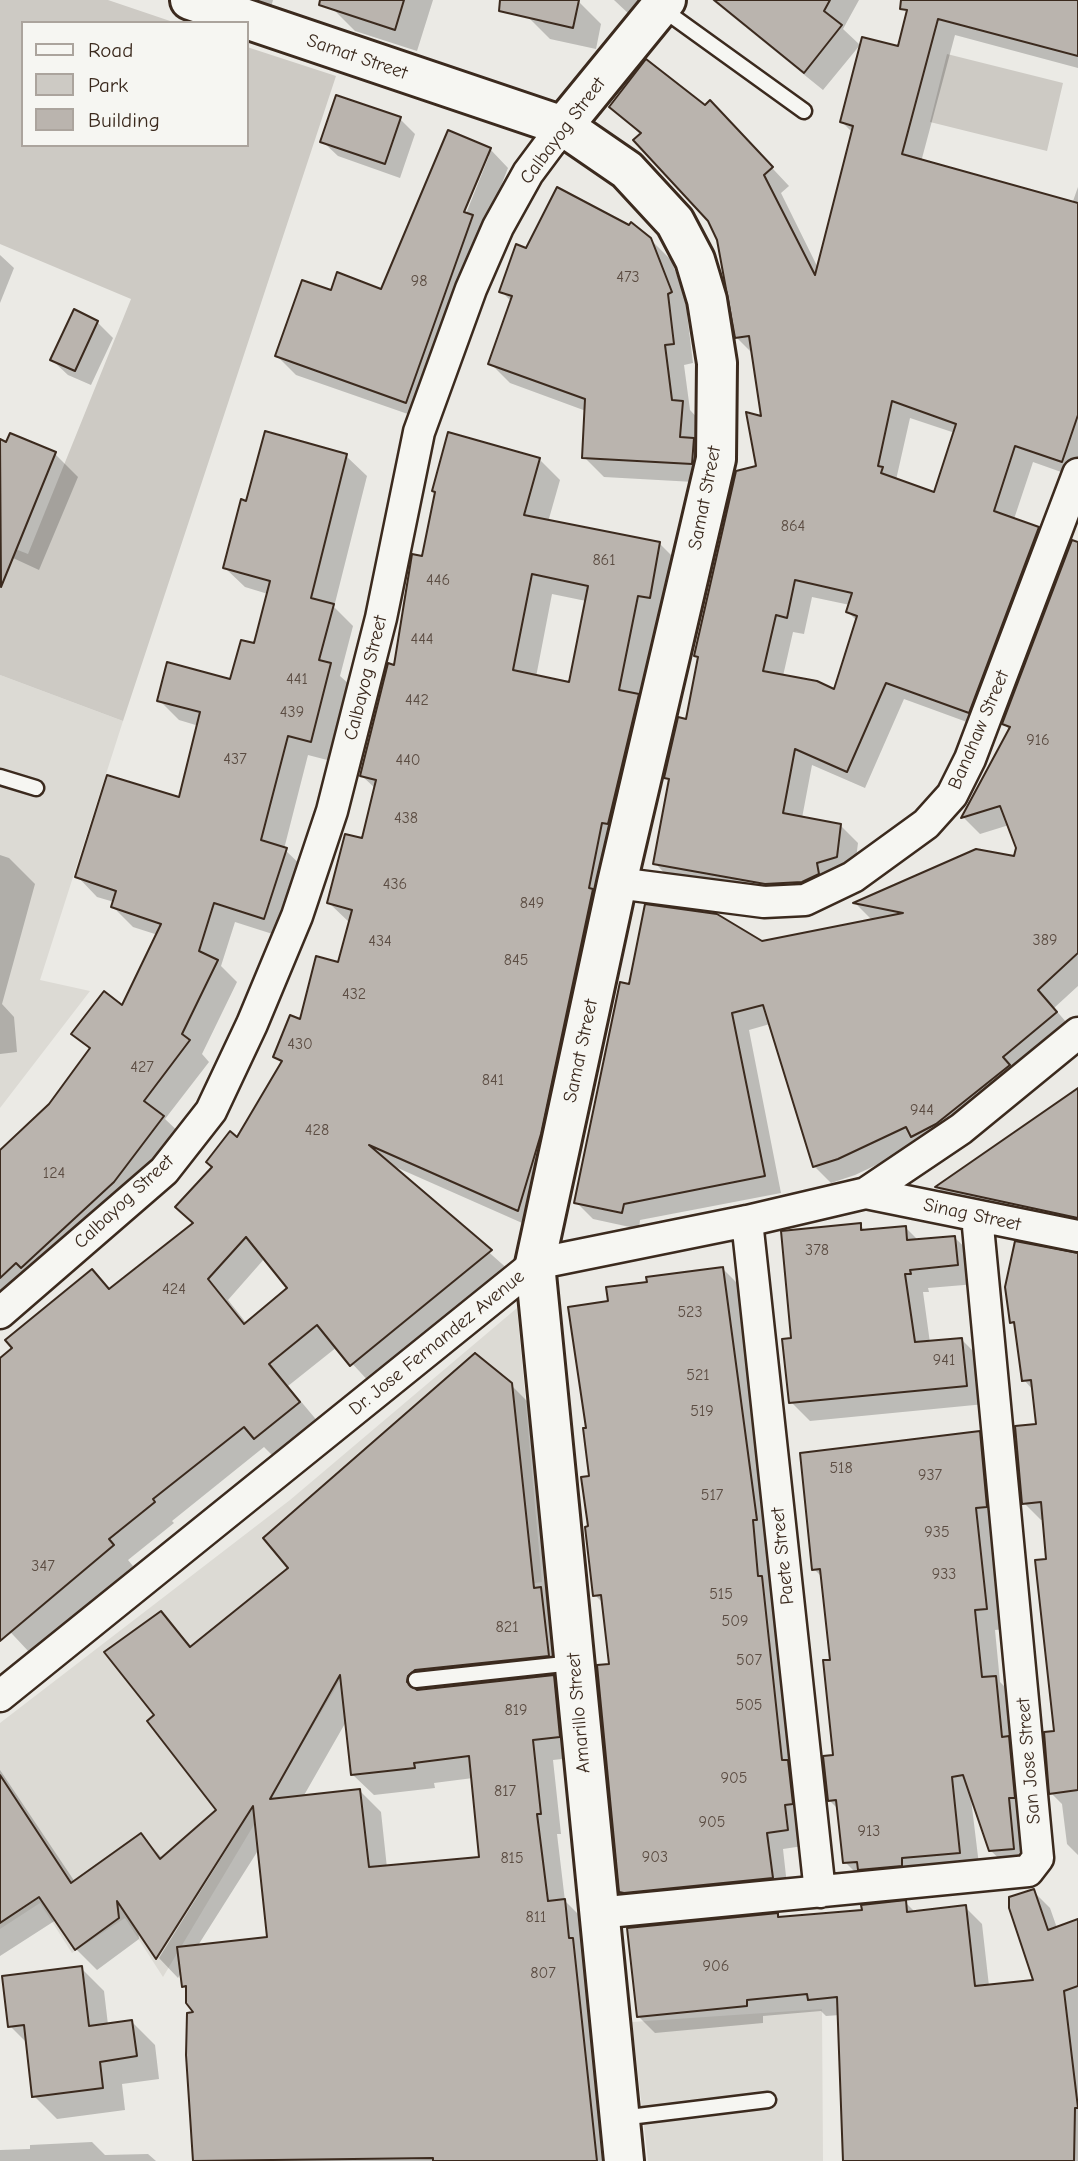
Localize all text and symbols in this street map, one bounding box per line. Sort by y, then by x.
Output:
legend [21,21,248,147]
street label: Samat Street [304,29,410,85]
text: Road [88,38,133,62]
text: Park [88,73,128,97]
street label: Calbayog Street [515,73,611,189]
text: Building [88,108,160,132]
house number: 473 [616,267,640,287]
house number: 98 [411,271,427,291]
street label: Samat Street [684,444,726,552]
house number: 864 [781,516,805,536]
house number: 861 [592,550,616,570]
house number: 446 [426,570,450,590]
street label: Calbayog Street [339,613,393,743]
house number: 444 [410,629,434,649]
street label: Banahaw Street [944,667,1014,793]
house number: 441 [286,669,308,689]
house number: 442 [405,690,429,710]
house number: 439 [280,702,304,722]
house number: 916 [1026,730,1050,750]
house number: 437 [223,749,247,769]
house number: 440 [395,750,421,770]
house number: 438 [394,808,418,828]
house number: 436 [383,874,407,894]
house number: 849 [520,893,544,913]
house number: 389 [1033,930,1057,950]
house number: 434 [368,931,392,951]
house number: 845 [504,950,528,970]
house number: 432 [342,984,366,1004]
street label: Samat Street [559,997,603,1105]
house number: 430 [287,1034,313,1054]
house number: 427 [130,1057,154,1077]
house number: 841 [482,1070,504,1090]
house number: 944 [910,1100,934,1120]
house number: 428 [305,1120,329,1140]
street label: Calbayog Street [69,1150,179,1254]
house number: 124 [43,1163,65,1183]
street label: Sinag Street [921,1194,1023,1236]
house number: 378 [805,1240,829,1260]
street label: Dr. Jose Fernandez Avenue [345,1265,529,1421]
house number: 424 [162,1279,186,1299]
house number: 523 [677,1302,703,1322]
house number: 941 [933,1350,955,1370]
house number: 521 [686,1365,710,1385]
house number: 519 [690,1401,714,1421]
house number: 518 [829,1458,853,1478]
house number: 937 [918,1465,942,1485]
house number: 517 [701,1485,723,1505]
street label: Paete Street [767,1506,799,1606]
house number: 935 [924,1522,950,1542]
house number: 347 [31,1556,55,1576]
house number: 933 [932,1564,956,1584]
house number: 515 [709,1584,733,1604]
house number: 509 [722,1611,748,1631]
house number: 821 [496,1617,518,1637]
house number: 507 [736,1650,762,1670]
street label: Amarillo Street [562,1652,596,1774]
house number: 505 [735,1695,763,1715]
street label: San Jose Street [1012,1697,1046,1825]
house number: 819 [504,1700,528,1720]
house number: 905 [721,1768,747,1788]
house number: 817 [494,1781,516,1801]
house number: 905 [699,1812,725,1832]
house number: 913 [858,1821,880,1841]
house number: 903 [642,1847,668,1867]
house number: 815 [500,1848,524,1868]
house number: 811 [526,1907,546,1927]
house number: 906 [703,1956,729,1976]
house number: 807 [530,1963,556,1983]

